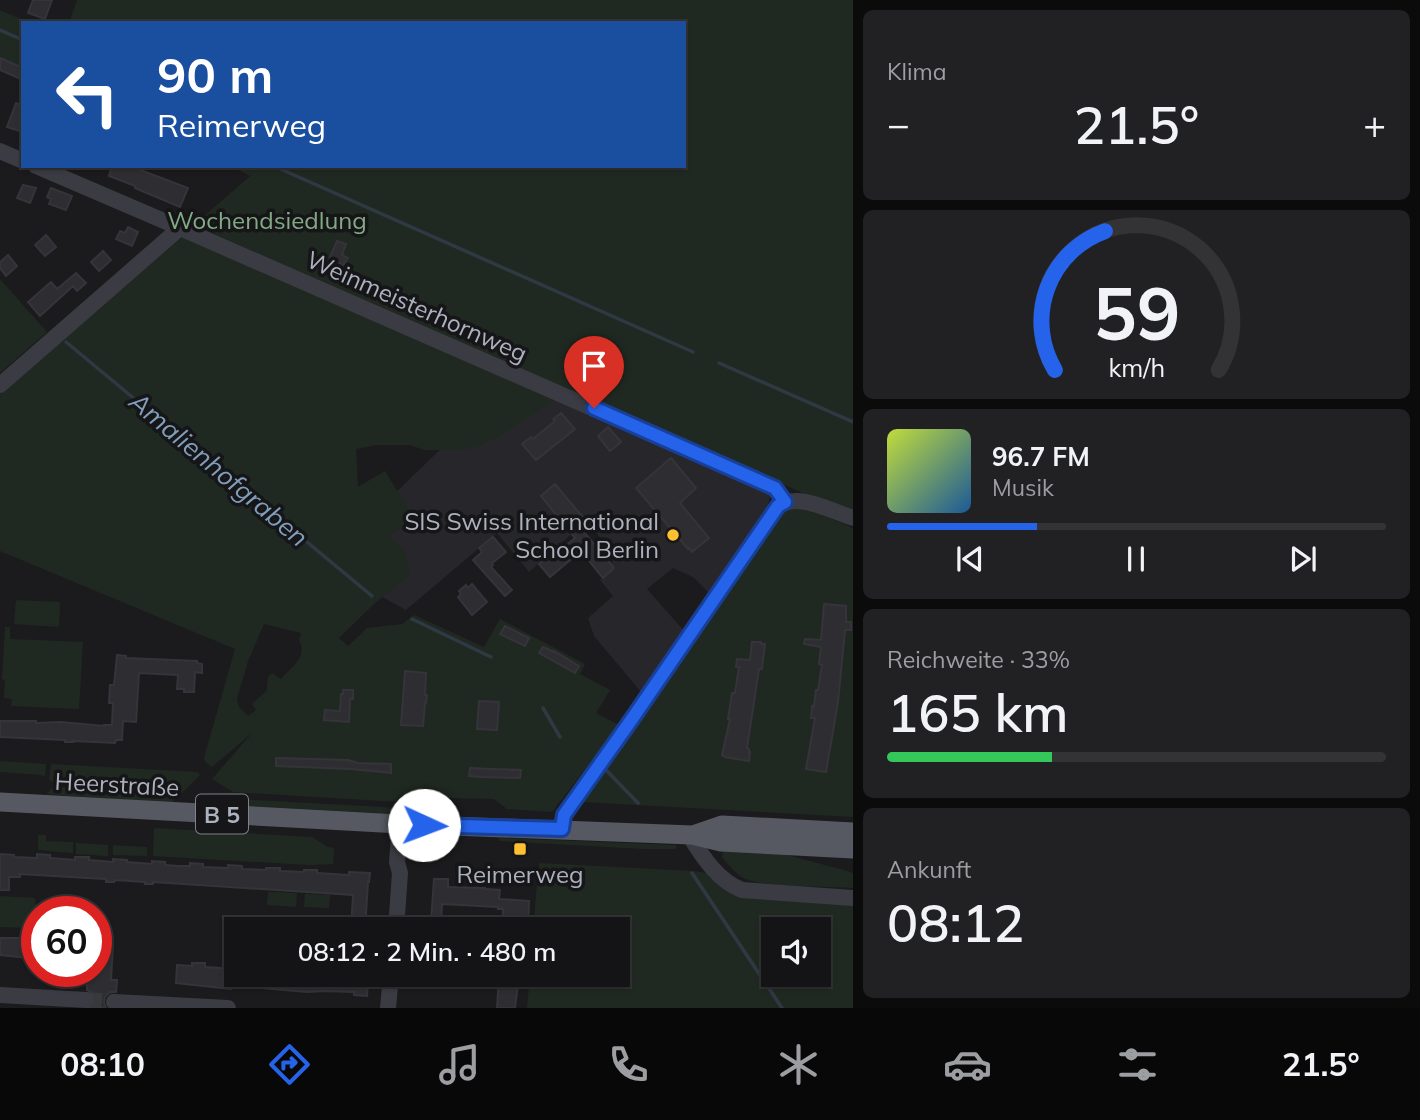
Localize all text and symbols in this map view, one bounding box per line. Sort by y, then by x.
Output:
text: 90 m [157,44,273,105]
icon: left [42,49,133,140]
text: Klima [887,57,947,86]
text: 21.5° [1074,92,1199,157]
text: − [887,100,910,148]
text: + [1363,100,1386,148]
text: Reimerweg [157,105,326,145]
park label: Wochendsiedlung [167,205,367,235]
street label: Weinmeisterhornweg [302,244,532,368]
text: 59 [1093,268,1180,359]
pin [564,336,624,408]
icon: arrive [575,347,613,385]
text: km/h [1108,352,1165,383]
water label: Amalienhofgraben [122,384,315,553]
text: 96.7 FM [992,440,1090,473]
text: Musik [992,473,1054,502]
place label: SIS Swiss International School Berlin [404,506,659,564]
marker: SIS Swiss International School Berlin [665,527,681,543]
icon: previous [951,540,989,578]
icon: pause [1117,540,1155,578]
icon: next [1284,540,1322,578]
text: Reichweite · 33% [887,645,1070,674]
text: 165 km [887,680,1068,745]
street label: Heerstraße [54,766,180,802]
position arrow [387,788,461,862]
road number: B 5 [196,794,248,834]
marker: Reimerweg [512,841,528,857]
text: Ankunft [887,855,971,884]
place label: Reimerweg [457,859,583,889]
text: 08:12 [887,890,1024,955]
speed limit sign: 60 [21,896,112,987]
map controls [761,917,831,987]
button: sound [761,917,831,987]
text: 08:12 · 2 Min. · 480 m [298,935,556,968]
icon: directions [265,1040,314,1089]
icon: music [435,1040,484,1089]
icon: phone [604,1040,653,1089]
icon: climate [774,1040,823,1089]
icon: car [943,1040,992,1089]
icon: filters [1113,1040,1162,1089]
text: 08:10 [60,1044,145,1084]
text: 21.5° [1282,1044,1360,1084]

